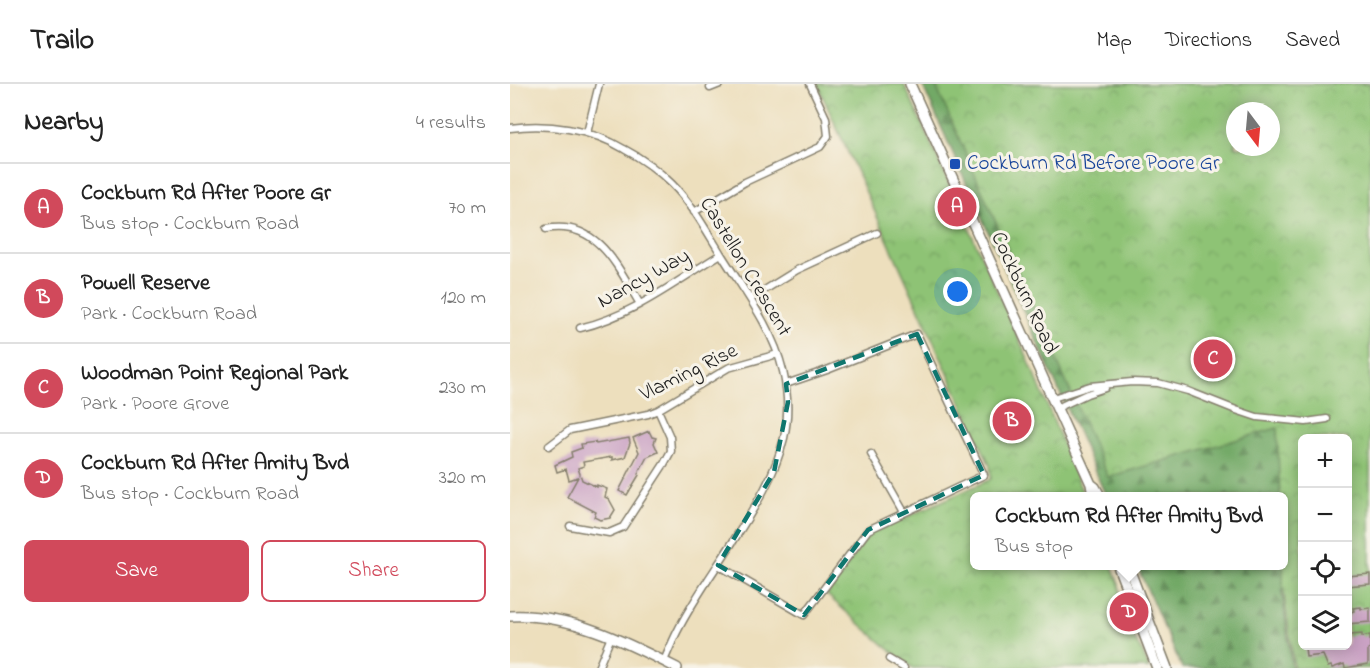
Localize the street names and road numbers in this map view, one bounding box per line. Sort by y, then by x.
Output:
street label: Castellon Crescent [691,192,799,342]
street label: Cockburn Road [983,227,1066,359]
street label: Nancy Way [592,241,697,318]
street label: Vlaming Rise [634,336,744,412]

